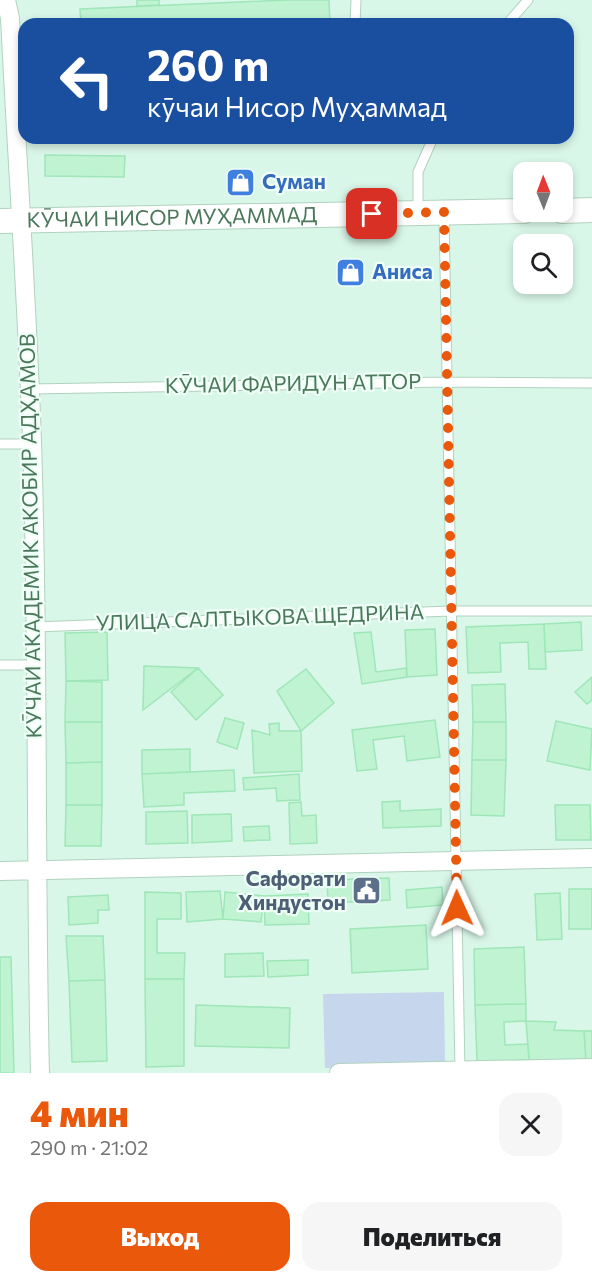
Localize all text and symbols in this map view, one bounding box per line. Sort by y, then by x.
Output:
text: 260 m [147,38,269,90]
icon: left [48,42,126,120]
text: кӯчаи Нисор Муҳаммад [147,90,447,123]
north arrow [513,162,573,222]
map controls [513,162,573,294]
shop icon: Суман [225,166,257,198]
place label: Суман [262,168,326,193]
pin [346,188,397,239]
icon: arrive [355,197,388,230]
street label: КӮЧАИ НИСОР МУҲАММАД [26,201,318,231]
button: search [513,234,573,294]
shop icon: Аниса [335,256,367,288]
place label: Аниса [372,258,433,283]
street label: КӮЧАИ АКАДЕМИК АКОБИР АДҲАМОВ [13,333,46,739]
street label: КӮЧАИ ФАРИДУН АТТОР [165,368,421,397]
street label: УЛИЦА САЛТЫКОВА ЩЕДРИНА [95,598,425,635]
place label: Сафорати Хиндустон [238,865,346,914]
public building icon: Сафорати Хиндустон [351,875,383,907]
position arrow [425,876,489,940]
text: 4 мин [30,1090,129,1134]
button: close [499,1093,562,1156]
text: 290 m · 21:02 [30,1135,148,1159]
button: Выход [30,1202,290,1271]
button: Поделиться [302,1202,562,1271]

